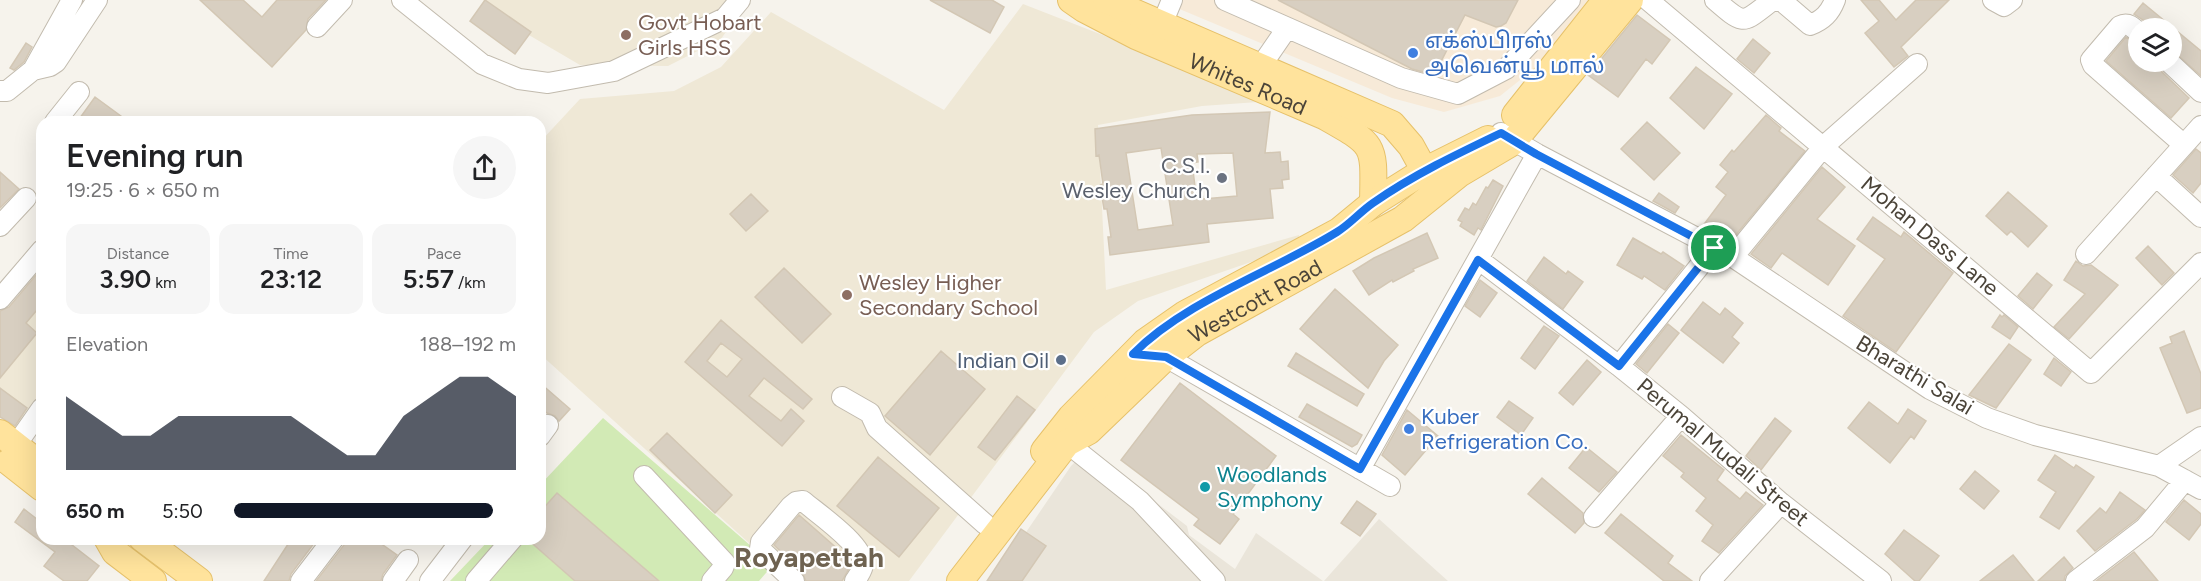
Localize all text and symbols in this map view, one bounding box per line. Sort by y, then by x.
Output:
place label: Govt Hobart Girls HSS [638,9,762,61]
map controls [2128,18,2182,72]
button: layers [2128,18,2182,72]
place label: எக்ஸ்பிரஸ் அவென்யூ மால் [1425,27,1605,80]
marker: Govt Hobart Girls HSS [619,28,633,42]
marker: எக்ஸ்பிரஸ் அவென்யூ மால் [1406,46,1420,60]
street label: Whites Road [1185,47,1311,121]
text: Evening run [66,136,243,175]
button: share [453,136,516,199]
place label: C.S.I. Wesley Church [1062,152,1210,204]
street label: Mohan Dass Lane [1856,170,2004,302]
marker: C.S.I. Wesley Church [1215,171,1229,185]
text: 19:25 · 6 × 650 m [66,178,220,202]
pin [1688,222,1739,273]
icon: arrive [1697,231,1730,264]
text: Distance [107,244,169,263]
text: Time [274,244,308,263]
text: Pace [427,244,461,263]
street label: Westcott Road [1184,253,1326,349]
text: 3.90 [99,263,151,295]
text: 23:12 [260,263,322,295]
text: 5:57 [402,263,454,295]
place label: Wesley Higher Secondary School [859,269,1038,321]
text: km [151,273,177,292]
text: /km [454,273,486,292]
marker: Wesley Higher Secondary School [840,288,854,302]
street label: Bharathi Salai [1851,329,1979,421]
text: Elevation [66,332,148,356]
text: 188–192 m [419,332,516,356]
place label: Indian Oil [957,347,1049,374]
marker: Indian Oil [1054,353,1068,367]
street label: Perumal Mudali Street [1631,372,1815,532]
place label: Kuber Refrigeration Co. [1421,403,1588,455]
marker: Kuber Refrigeration Co. [1402,422,1416,436]
place label: Woodlands Symphony [1217,461,1327,513]
marker: Woodlands Symphony [1198,480,1212,494]
text: 650 m [66,499,124,523]
text: 5:50 [162,499,203,523]
district label: Royapettah [734,540,884,574]

